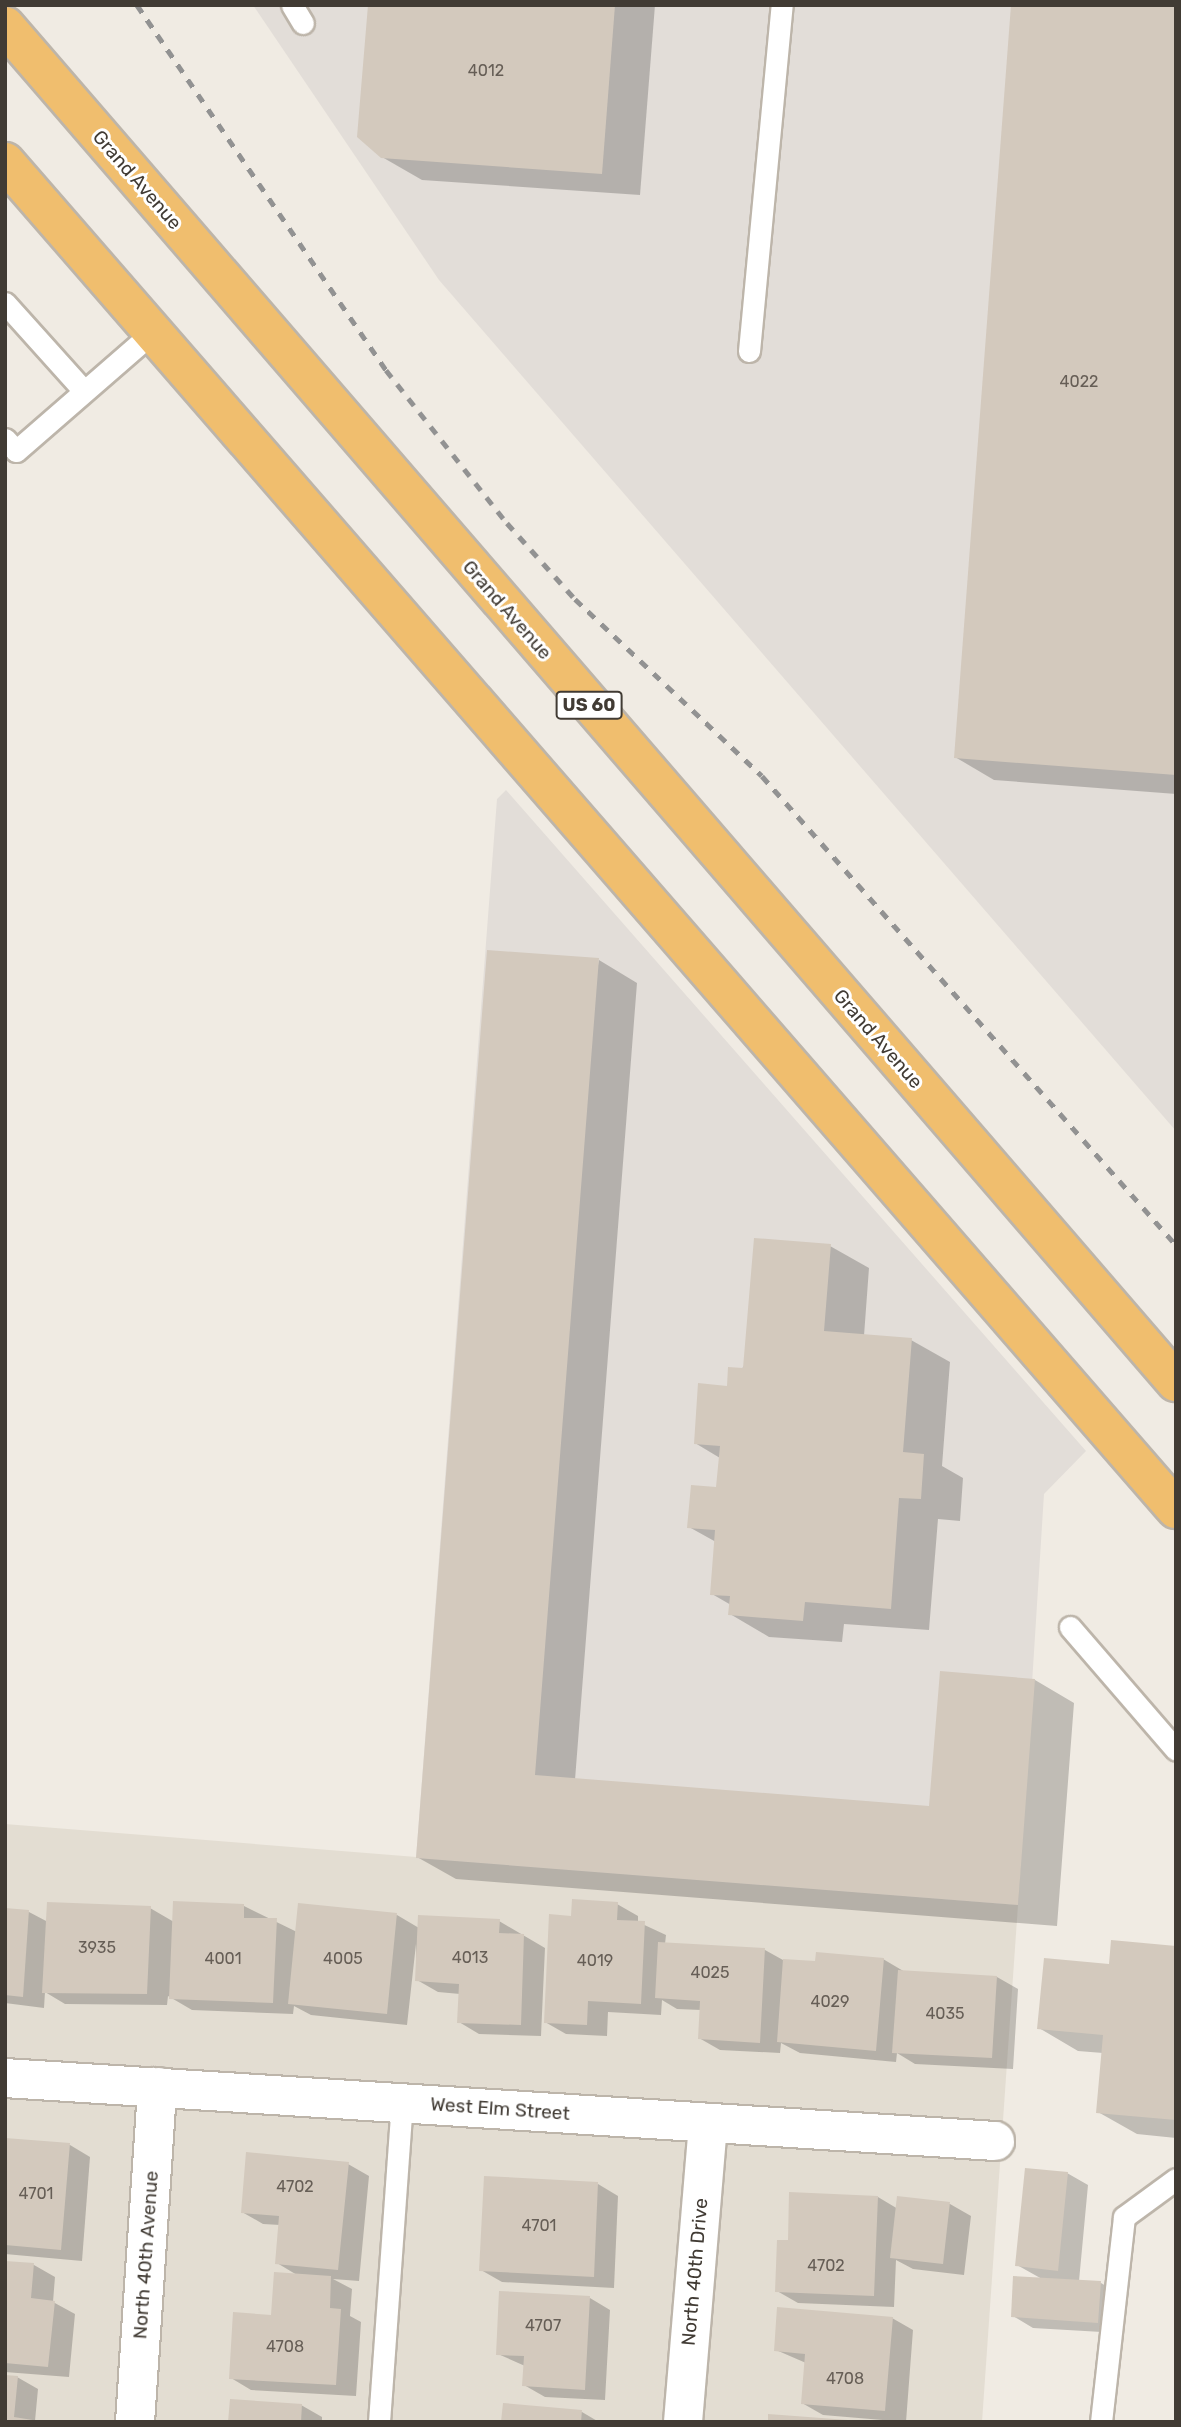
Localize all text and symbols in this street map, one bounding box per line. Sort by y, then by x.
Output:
house number: 4012 [468,61,504,81]
street label: Grand Avenue [88,126,186,234]
house number: 4022 [1060,372,1098,392]
street label: Grand Avenue [458,556,556,664]
road number: US 60 [554,690,624,720]
street label: Grand Avenue [829,985,927,1093]
house number: 3935 [78,1938,116,1958]
house number: 4013 [452,1948,488,1968]
house number: 4001 [204,1949,242,1969]
house number: 4005 [323,1949,363,1969]
house number: 4019 [577,1951,613,1971]
house number: 4025 [691,1963,729,1983]
house number: 4029 [811,1992,849,2012]
house number: 4035 [925,2004,965,2024]
street label: West Elm Street [429,2093,571,2125]
street label: North 40th Avenue [129,2170,163,2340]
house number: 4702 [276,2177,314,2197]
house number: 4701 [19,2184,53,2204]
street label: North 40th Drive [677,2197,713,2347]
house number: 4701 [522,2216,556,2236]
house number: 4702 [807,2256,845,2276]
house number: 4707 [525,2316,561,2336]
house number: 4708 [266,2337,304,2357]
house number: 4708 [826,2369,864,2389]

